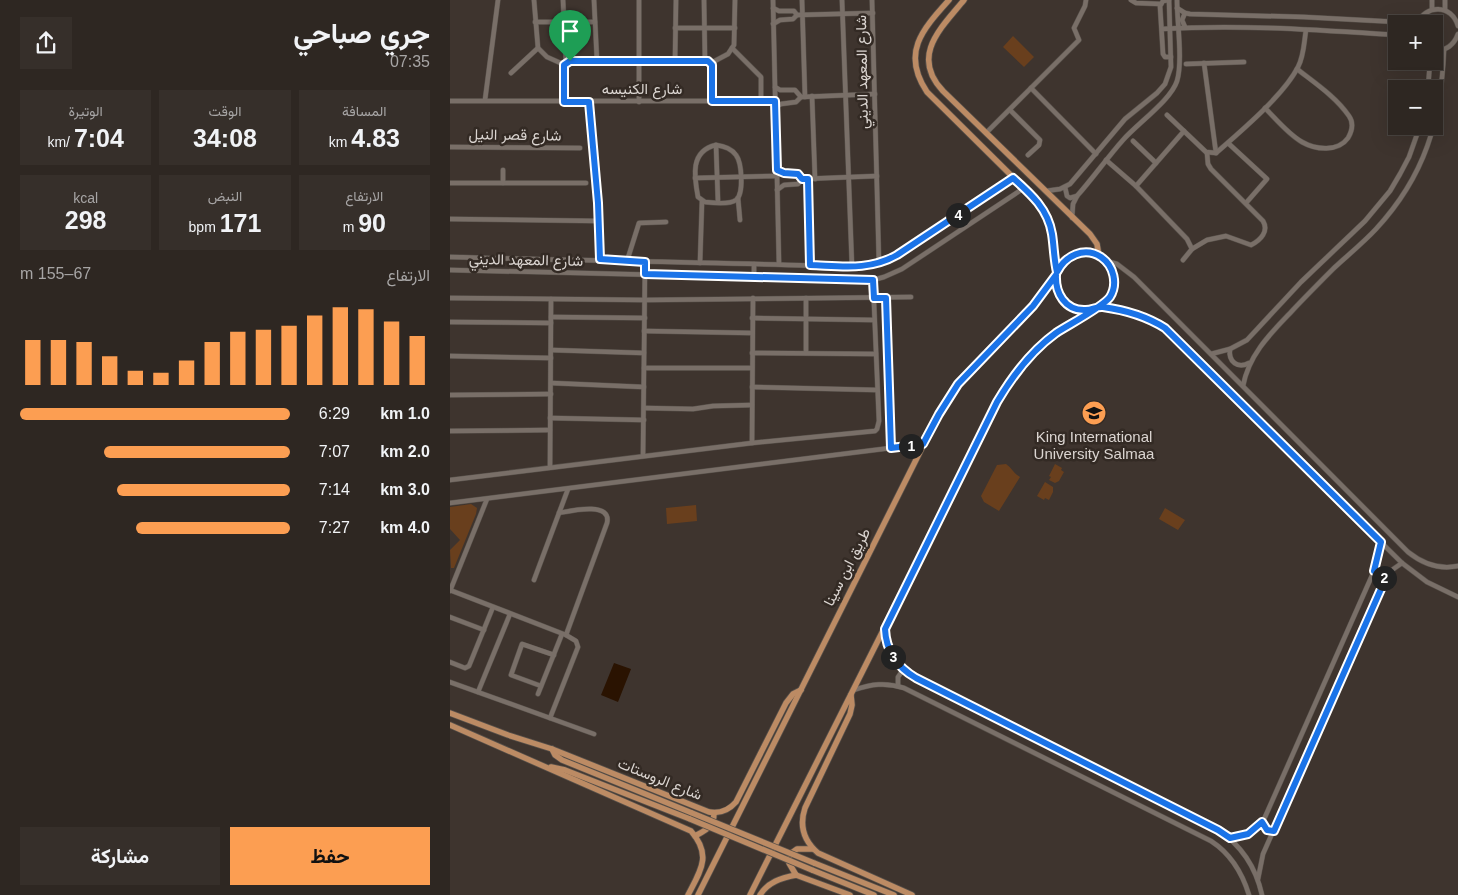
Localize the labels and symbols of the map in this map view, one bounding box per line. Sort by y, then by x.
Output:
pin [549,10,591,61]
street label: شارع المعهد الديني [852,15,876,129]
street label: شارع الكنيسه [602,80,683,100]
street label: شارع قصر النيل [468,125,562,147]
pin: 4 [946,202,970,228]
street label: شارع المعهد الديني [469,250,583,274]
school or university icon: King International University Salmaa [1081,400,1107,426]
place label: King International University Salmaa [1034,428,1155,462]
pin: 1 [898,434,924,458]
street label: طريق ابن سينا [820,525,875,609]
pin: 2 [1372,566,1396,590]
pin: 3 [880,644,906,670]
street label: شارع الروستات [615,754,705,806]

